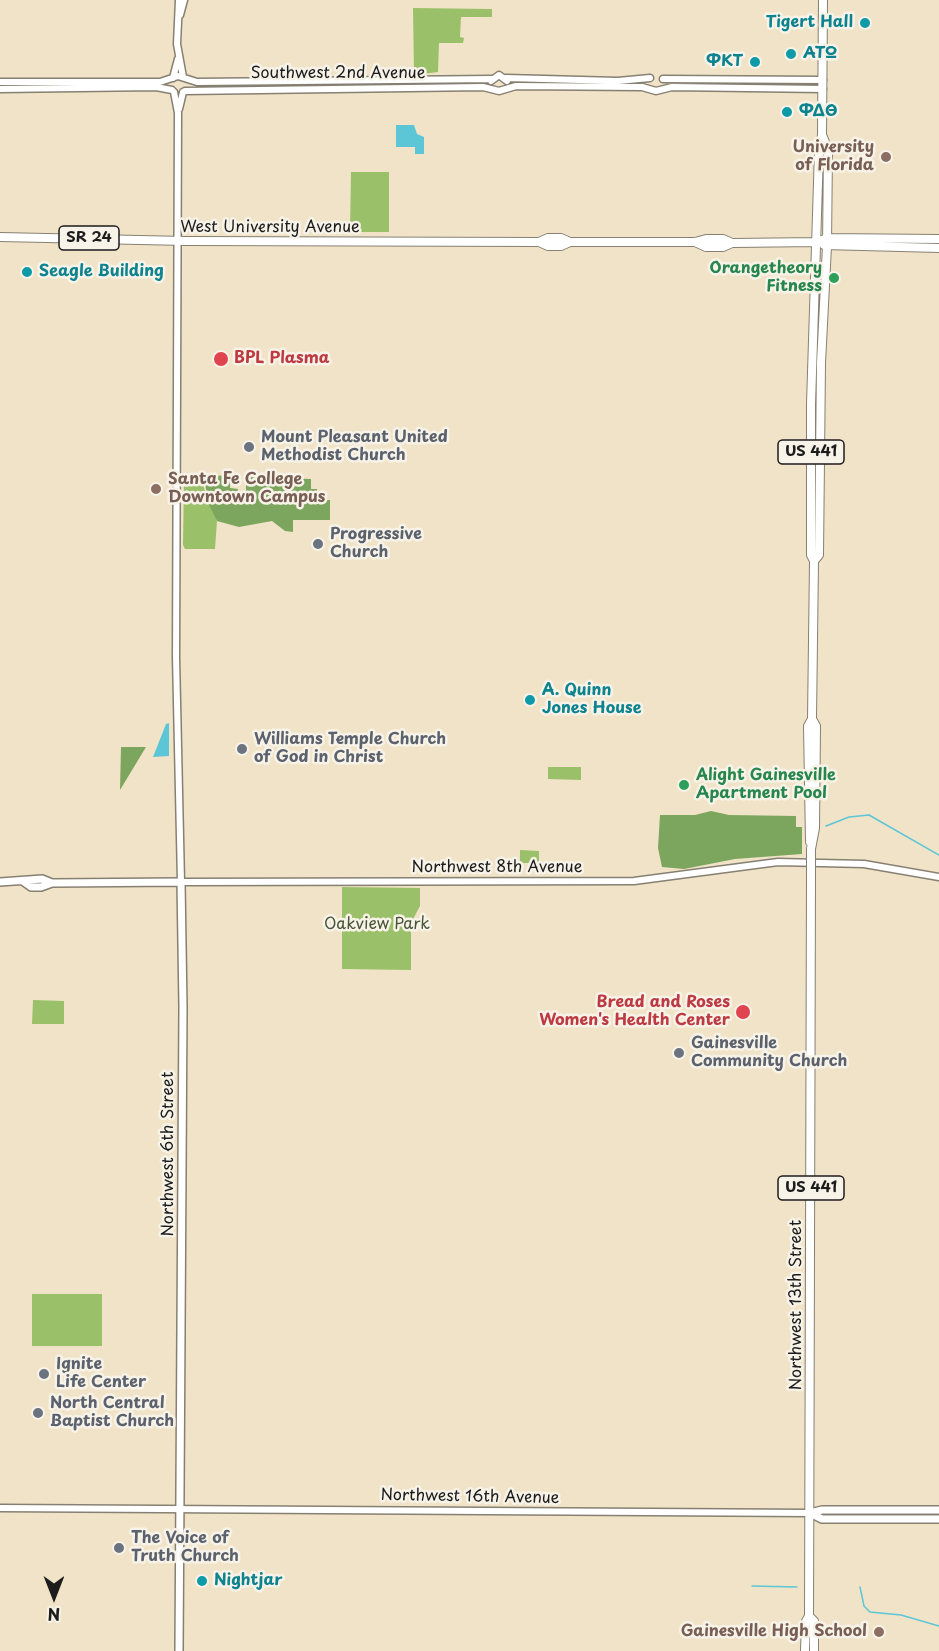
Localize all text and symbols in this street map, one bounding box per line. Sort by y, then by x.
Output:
place label: Tigert Hall [766,13,853,33]
marker: Tigert Hall [858,16,872,30]
place label: ΑΤΩ [803,44,837,64]
marker: ΑΤΩ [784,47,798,61]
place label: ΦΚΤ [706,52,743,72]
marker: ΦΚΤ [748,55,762,69]
street label: Southwest 2nd Avenue [251,64,425,84]
place label: ΦΔΘ [799,102,838,122]
marker: ΦΔΘ [780,105,794,119]
place label: University of Florida [793,138,874,176]
marker: University of Florida [879,150,893,164]
street label: West University Avenue [180,218,360,238]
road number: SR 24 [59,226,119,250]
place label: Orangetheory Fitness [710,259,822,297]
place label: Seagle Building [39,262,164,282]
marker: Seagle Building [20,265,34,279]
marker: Orangetheory Fitness [827,271,841,285]
place label: BPL Plasma [234,349,329,369]
marker: BPL Plasma [212,350,230,368]
place label: Mount Pleasant United Methodist Church [261,428,448,466]
marker: Mount Pleasant United Methodist Church [242,440,256,454]
road number: US 441 [778,440,844,464]
place label: Santa Fe College Downtown Campus [168,470,325,508]
marker: Santa Fe College Downtown Campus [149,482,163,496]
place label: Progressive Church [330,525,422,563]
marker: Progressive Church [311,537,325,551]
place label: A. Quinn Jones House [542,681,641,719]
marker: A. Quinn Jones House [523,693,537,707]
place label: Williams Temple Church of God in Christ [254,730,446,768]
marker: Williams Temple Church of God in Christ [235,742,249,756]
place label: Alight Gainesville Apartment Pool [696,766,836,804]
marker: Alight Gainesville Apartment Pool [677,778,691,792]
street label: Northwest 8th Avenue [412,858,582,878]
park label: Oakview Park [324,915,430,935]
place label: Bread and Roses Women's Health Center [539,993,730,1031]
marker: Bread and Roses Women's Health Center [734,1003,752,1021]
place label: Gainesville Community Church [691,1034,847,1072]
marker: Gainesville Community Church [672,1046,686,1060]
street label: Northwest 6th Street [159,1072,179,1236]
road number: US 441 [778,1176,844,1200]
street label: Northwest 13th Street [787,1220,807,1390]
place label: Ignite Life Center [56,1355,146,1393]
marker: Ignite Life Center [37,1367,51,1381]
place label: North Central Baptist Church [50,1394,174,1432]
marker: North Central Baptist Church [31,1406,45,1420]
street label: Northwest 16th Avenue [380,1486,560,1508]
place label: The Voice of Truth Church [131,1529,239,1567]
marker: The Voice of Truth Church [112,1541,126,1555]
north arrow [24,1567,84,1627]
place label: Nightjar [214,1571,283,1591]
marker: Nightjar [195,1574,209,1588]
text: N [48,1603,60,1627]
place label: Gainesville High School [681,1622,867,1642]
marker: Gainesville High School [872,1625,886,1639]

